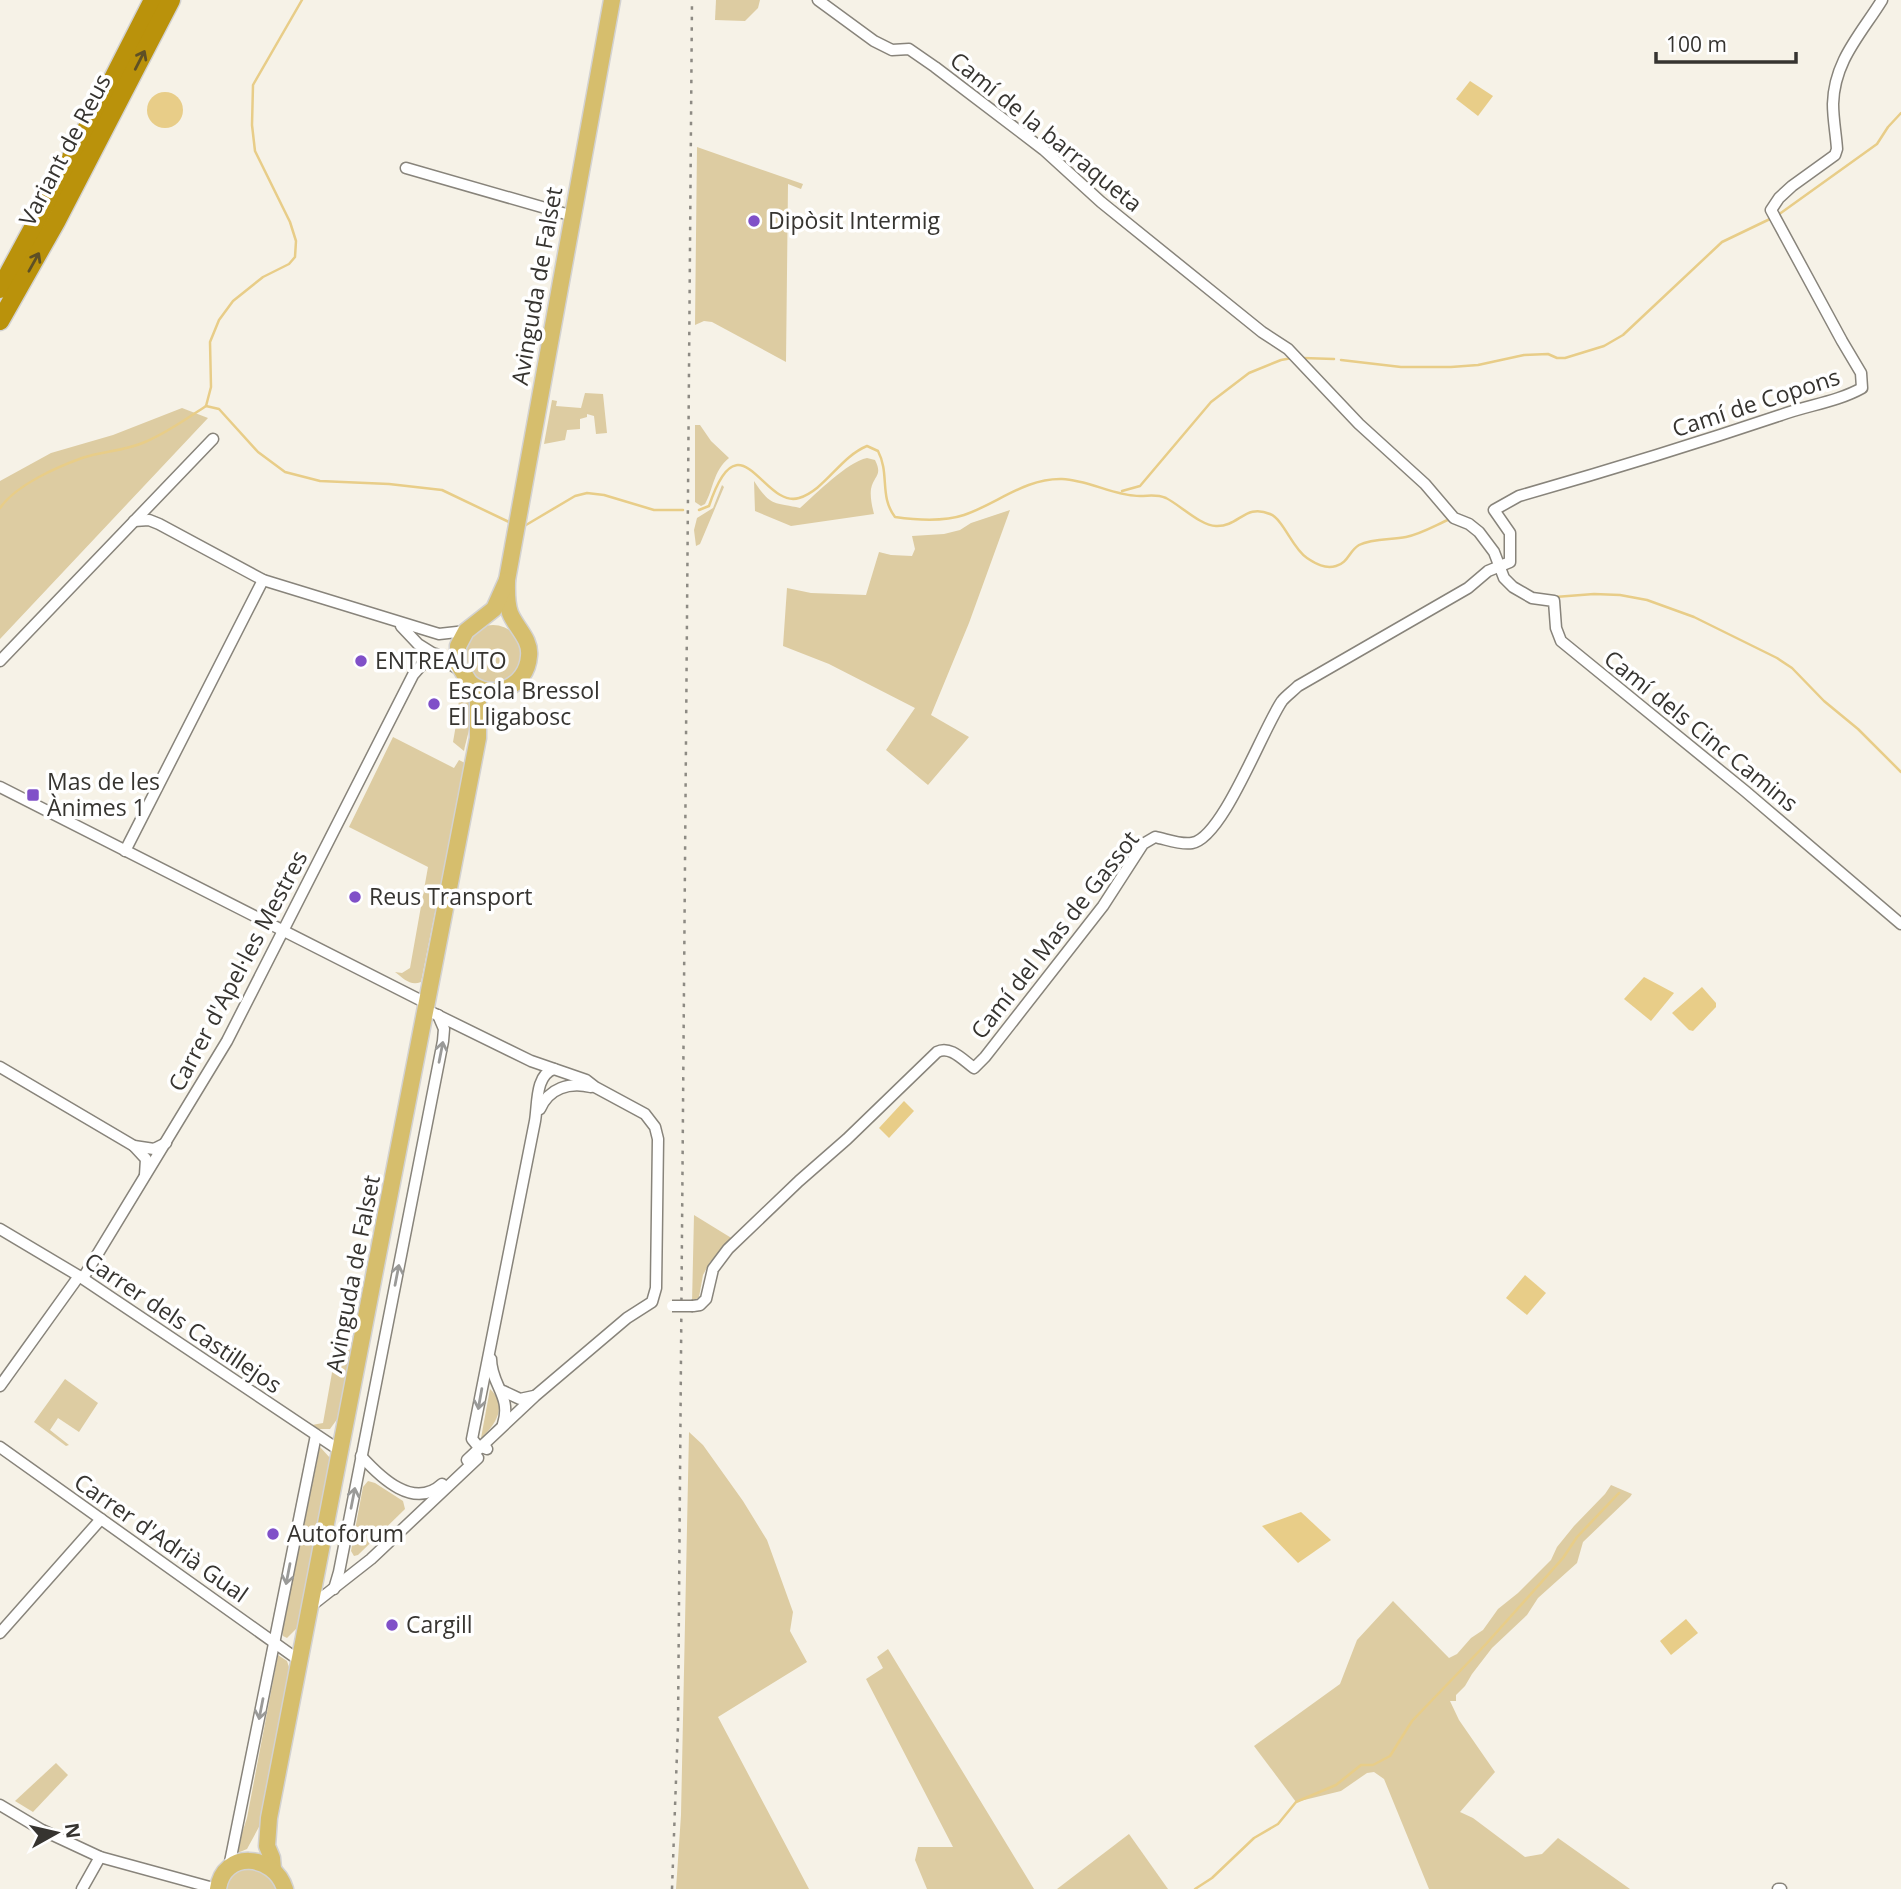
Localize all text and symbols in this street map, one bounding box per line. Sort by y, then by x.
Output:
scale bar [1656,21,1796,65]
text: 100 m [1666,30,1727,58]
street label: Camí de la barraqueta [944,44,1149,219]
one-way arrow [133,51,147,71]
street label: Variant de Reus [11,68,118,231]
street label: Avinguda de Falset [503,184,569,388]
place label: Dipòsit Intermig [768,204,940,236]
marker: Dipòsit Intermig [746,213,762,229]
one-way arrow [27,252,41,272]
street label: Camí de Copons [1668,360,1844,444]
street label: Camí dels Cinc Camins [1598,642,1805,818]
place label: ENTREAUTO [375,644,507,676]
marker: ENTREAUTO [353,653,369,669]
place label: Escola Bressol El Lligabosc [448,674,600,732]
marker: Escola Bressol El Lligabosc [426,696,442,712]
place label: Mas de les Ànimes 1 [47,765,160,823]
marker: Mas de les Ànimes 1 [25,787,41,803]
street label: Camí del Mas de Gassot [963,824,1146,1045]
street label: Carrer d'Apel·les Mestres [160,844,314,1097]
place label: Reus Transport [369,880,533,912]
marker: Reus Transport [347,889,363,905]
one-way arrow [435,1041,448,1064]
street label: Avinguda de Falset [317,1172,387,1375]
street label: Carrer dels Castillejos [79,1244,288,1400]
one-way arrow [391,1264,404,1287]
one-way arrow [472,1387,486,1410]
street label: Carrer d'Adrià Gual [68,1465,255,1609]
one-way arrow [347,1488,361,1510]
place label: Autoforum [287,1517,404,1549]
marker: Autoforum [265,1526,281,1542]
one-way arrow [281,1562,295,1585]
place label: Cargill [406,1608,473,1640]
marker: Cargill [384,1617,400,1633]
one-way arrow [254,1697,268,1720]
north arrow [21,1798,91,1868]
text: N [59,1821,87,1840]

